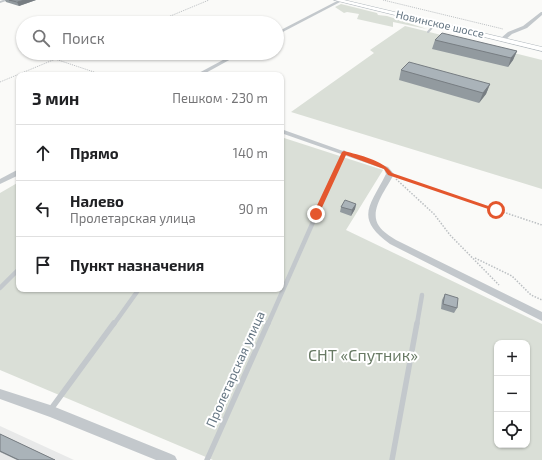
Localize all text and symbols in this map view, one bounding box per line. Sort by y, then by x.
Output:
street label: Новинское шоссе [395,7,486,40]
search box [16,16,284,60]
icon: search [30,27,52,49]
text: Поиск [62,29,105,47]
text: 3 мин [32,88,79,108]
text: Пешком · 230 m [172,90,268,106]
icon: ahead [32,142,54,164]
text: Прямо [70,144,119,162]
text: 140 m [233,145,268,161]
text: Налево [70,192,124,210]
icon: left [32,198,54,220]
text: 90 m [238,201,268,217]
route start [487,201,505,219]
route end [307,205,325,223]
text: Пролетарская улица [70,210,196,226]
icon: arrive [32,254,54,276]
text: Пункт назначения [70,256,204,274]
street label: Пролетарская улица [202,308,268,430]
map controls [494,340,530,448]
button: + [494,340,530,376]
park label: СНТ «Спутник» [308,345,418,365]
button: − [494,376,530,412]
button: locate [494,412,530,448]

